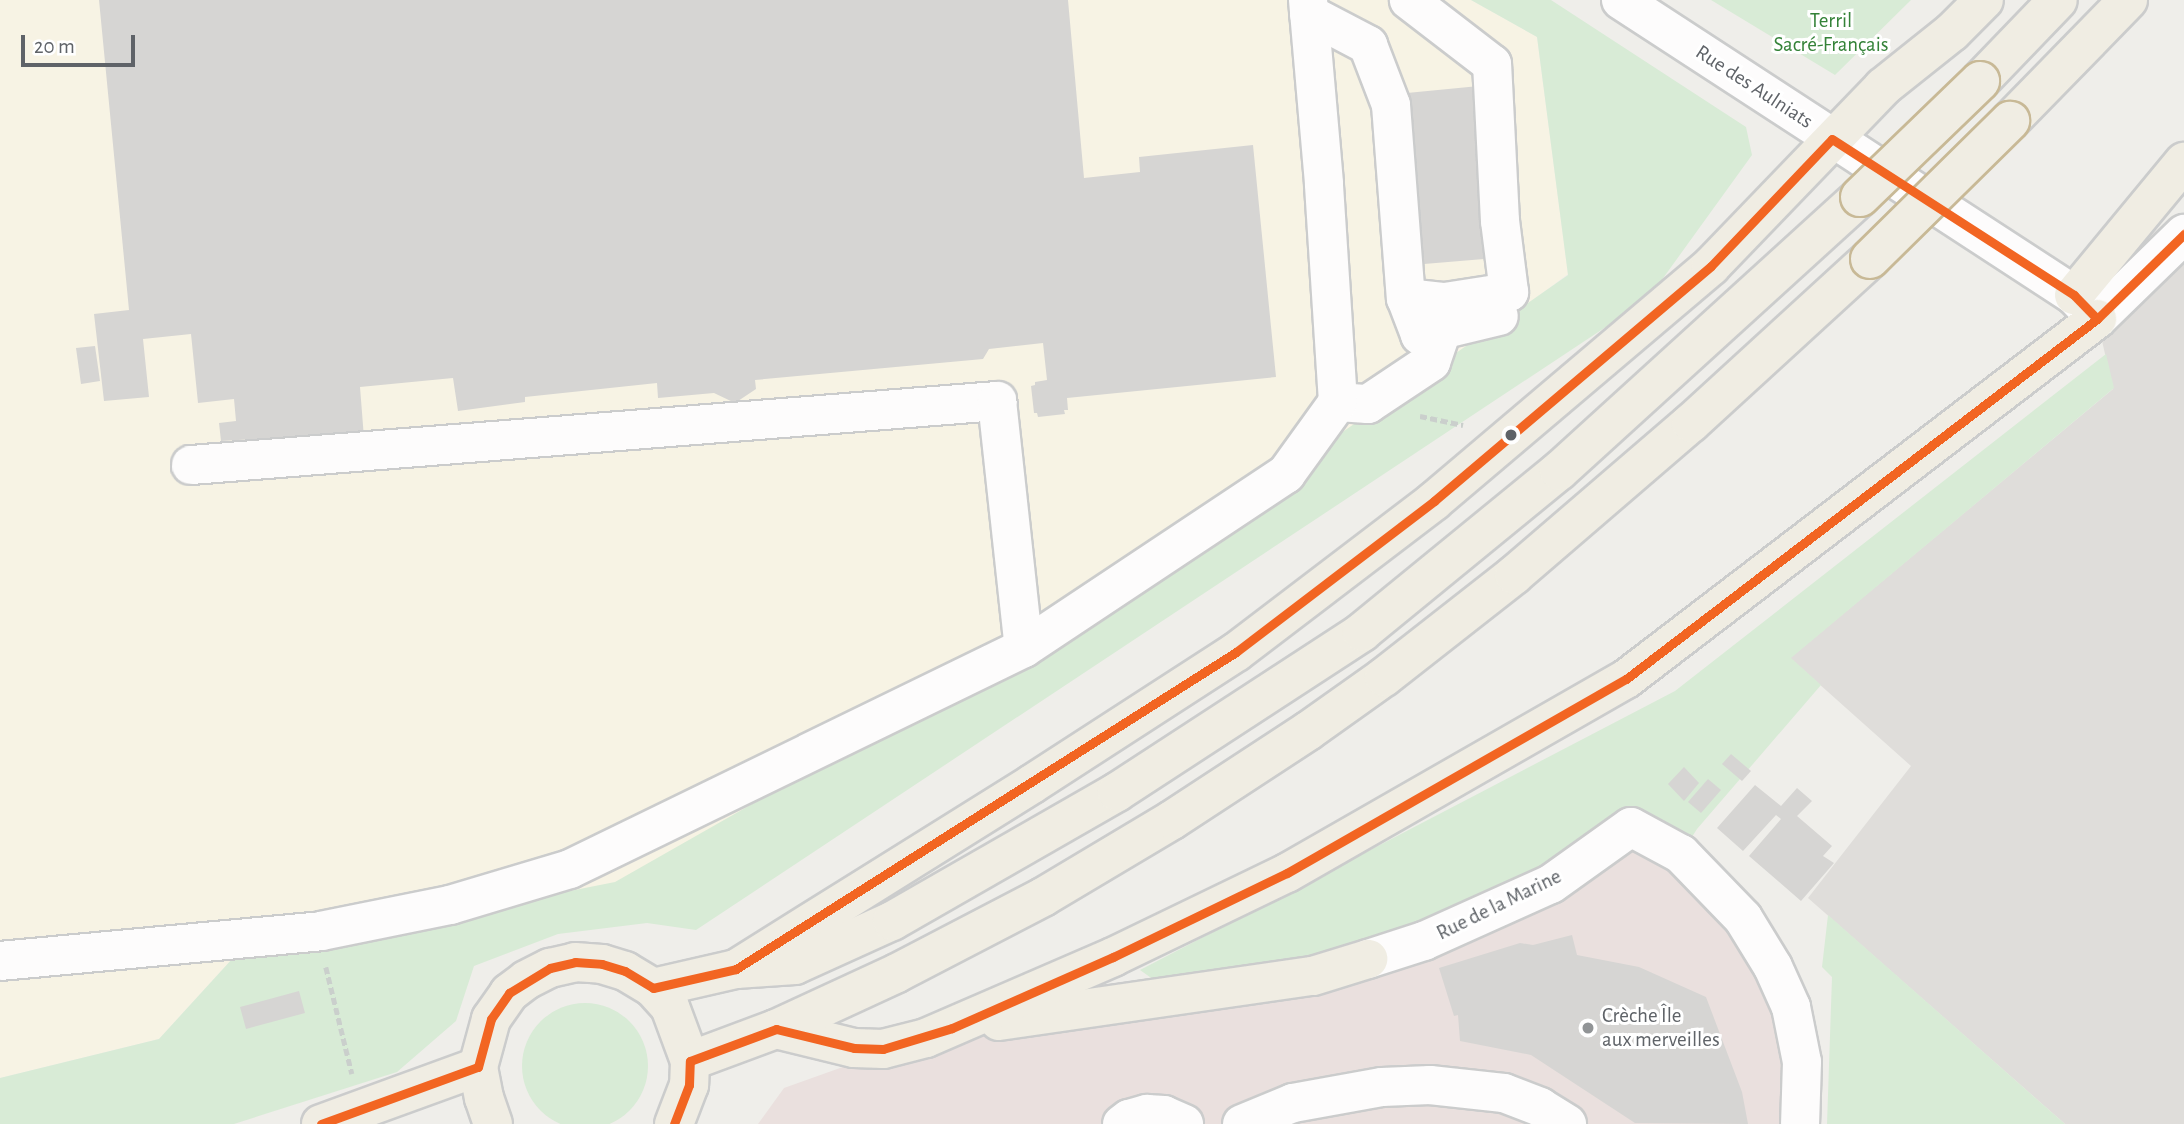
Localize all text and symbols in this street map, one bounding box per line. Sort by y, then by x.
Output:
park label: Terril Sacré-Français [1774,8,1888,58]
scale bar [24,21,138,65]
text: 20 m [34,36,75,57]
street label: Rue des Aulniats [1691,40,1817,134]
unlabelled marker [1504,428,1518,442]
street label: Rue de la Marine [1433,864,1565,946]
place label: Crèche Île aux merveilles [1602,1003,1720,1053]
marker: Crèche Île aux merveilles [1580,1020,1596,1036]

